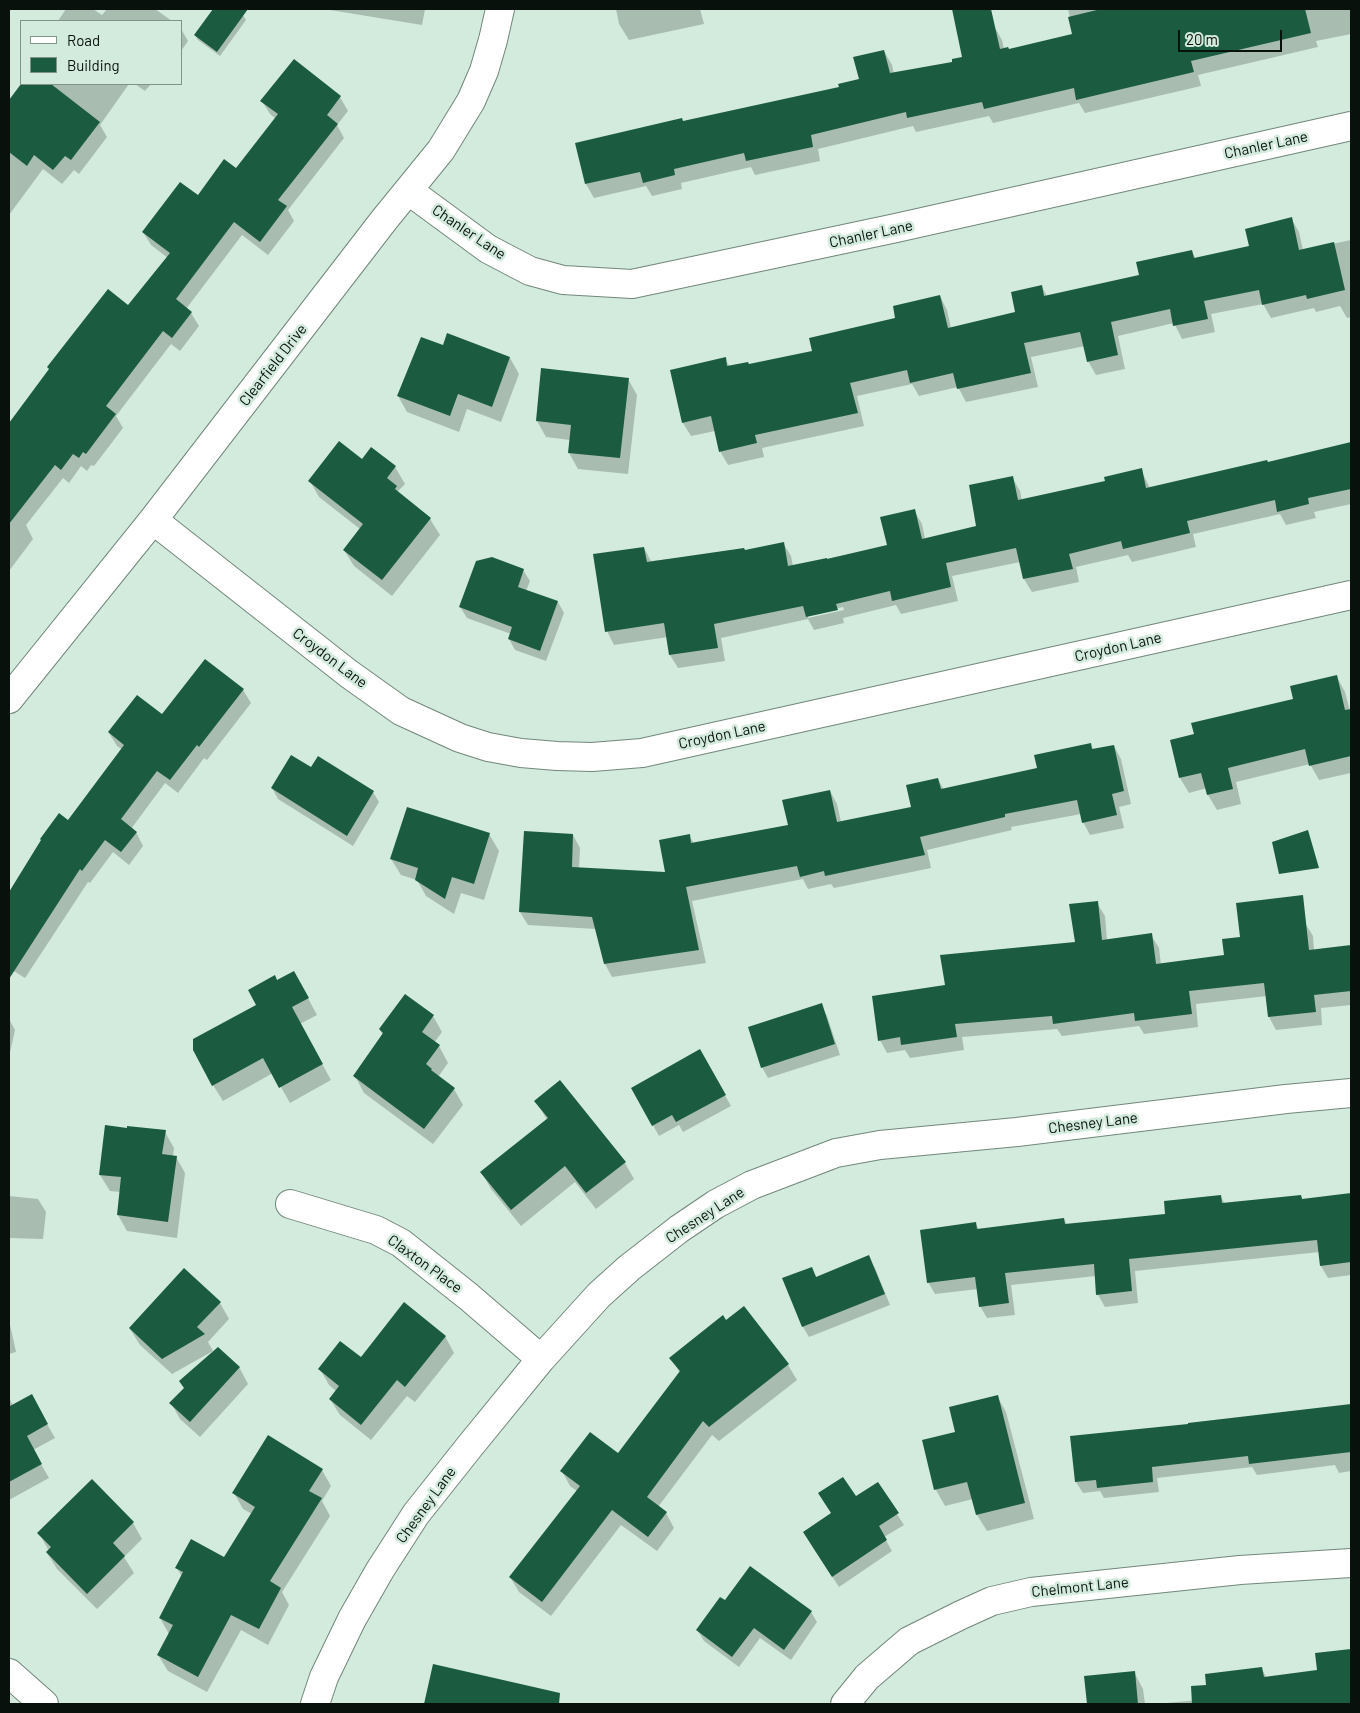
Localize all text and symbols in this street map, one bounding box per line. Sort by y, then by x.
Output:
legend [20,20,182,85]
scale bar [1180,20,1284,52]
text: 20 m [1186,30,1218,48]
text: Road [67,31,100,49]
text: Building [67,56,120,74]
street label: Chanler Lane [1223,127,1309,163]
street label: Chanler Lane [429,201,509,263]
street label: Chanler Lane [828,216,914,252]
street label: Clearfield Drive [235,321,311,409]
street label: Croydon Lane [289,624,371,692]
street label: Croydon Lane [1073,628,1163,666]
street label: Croydon Lane [677,717,767,753]
street label: Chesney Lane [1047,1109,1139,1137]
street label: Chesney Lane [662,1183,748,1247]
street label: Claxton Place [384,1231,466,1297]
street label: Chesney Lane [392,1463,460,1547]
street label: Chelmont Lane [1030,1573,1130,1601]

